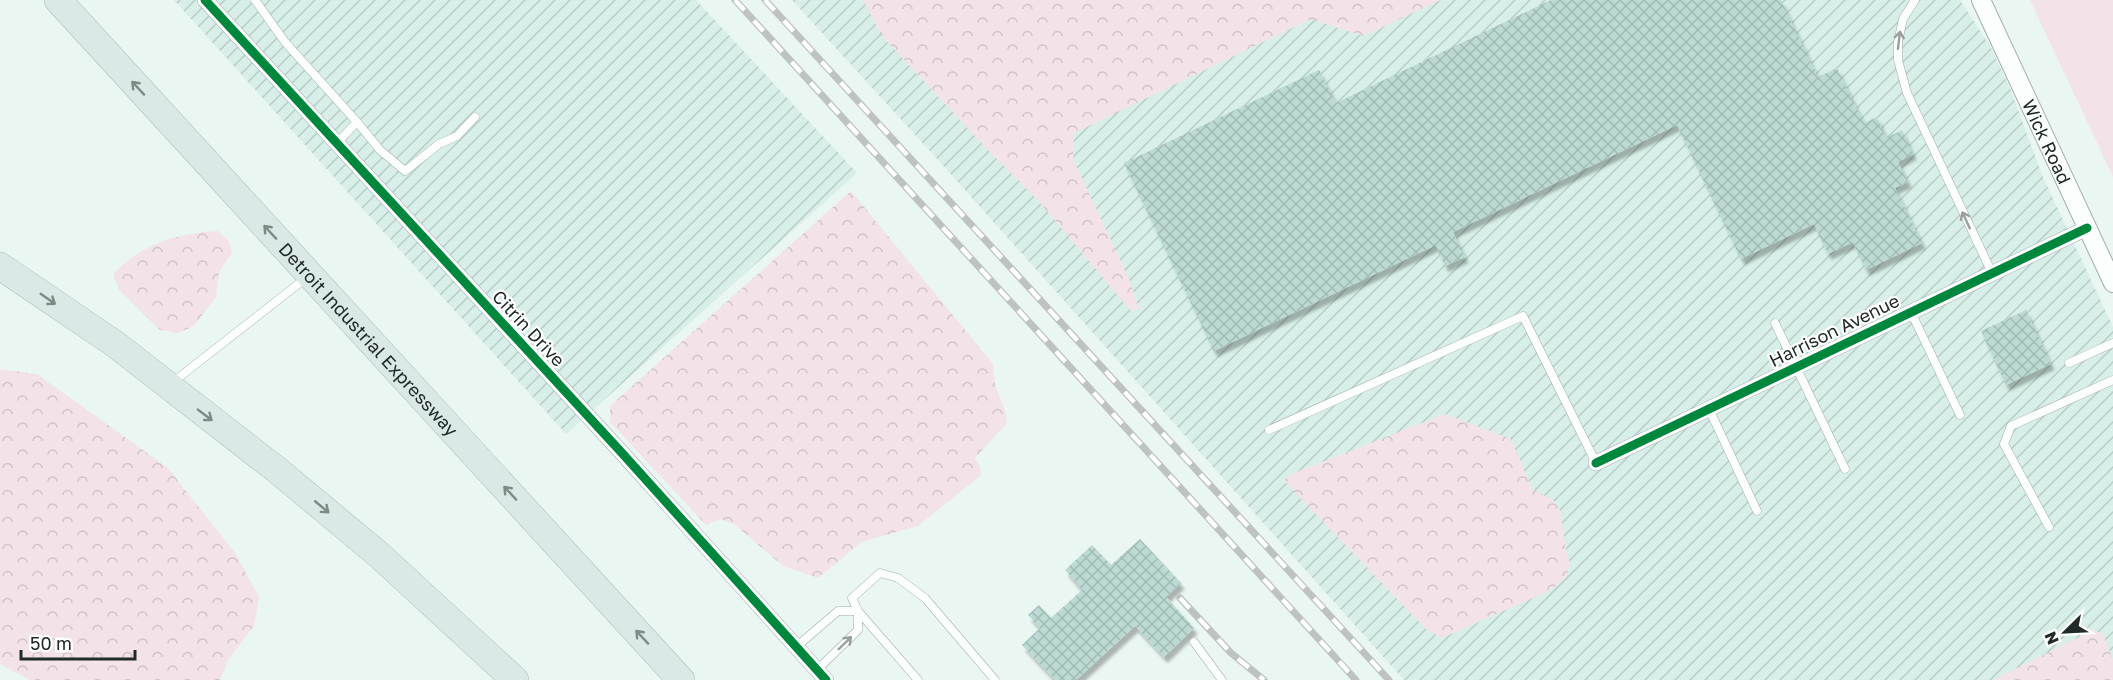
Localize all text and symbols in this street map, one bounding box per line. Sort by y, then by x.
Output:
one-way arrow [1894,31,1905,50]
one-way arrow [132,81,146,96]
street label: Wick Road [2018,96,2076,187]
one-way arrow [1960,212,1972,230]
one-way arrow [263,224,277,239]
street label: Detroit Industrial Expressway [275,238,463,441]
street label: Citrin Drive [488,285,570,371]
street label: Harrison Avenue [1765,289,1903,371]
one-way arrow [40,293,56,305]
one-way arrow [196,409,212,422]
one-way arrow [503,486,517,501]
one-way arrow [314,501,330,514]
north arrow [2035,602,2095,662]
scale bar [21,623,135,661]
text: N [2040,628,2063,648]
one-way arrow [635,630,649,645]
text: 50 m [30,632,72,654]
one-way arrow [837,636,852,651]

